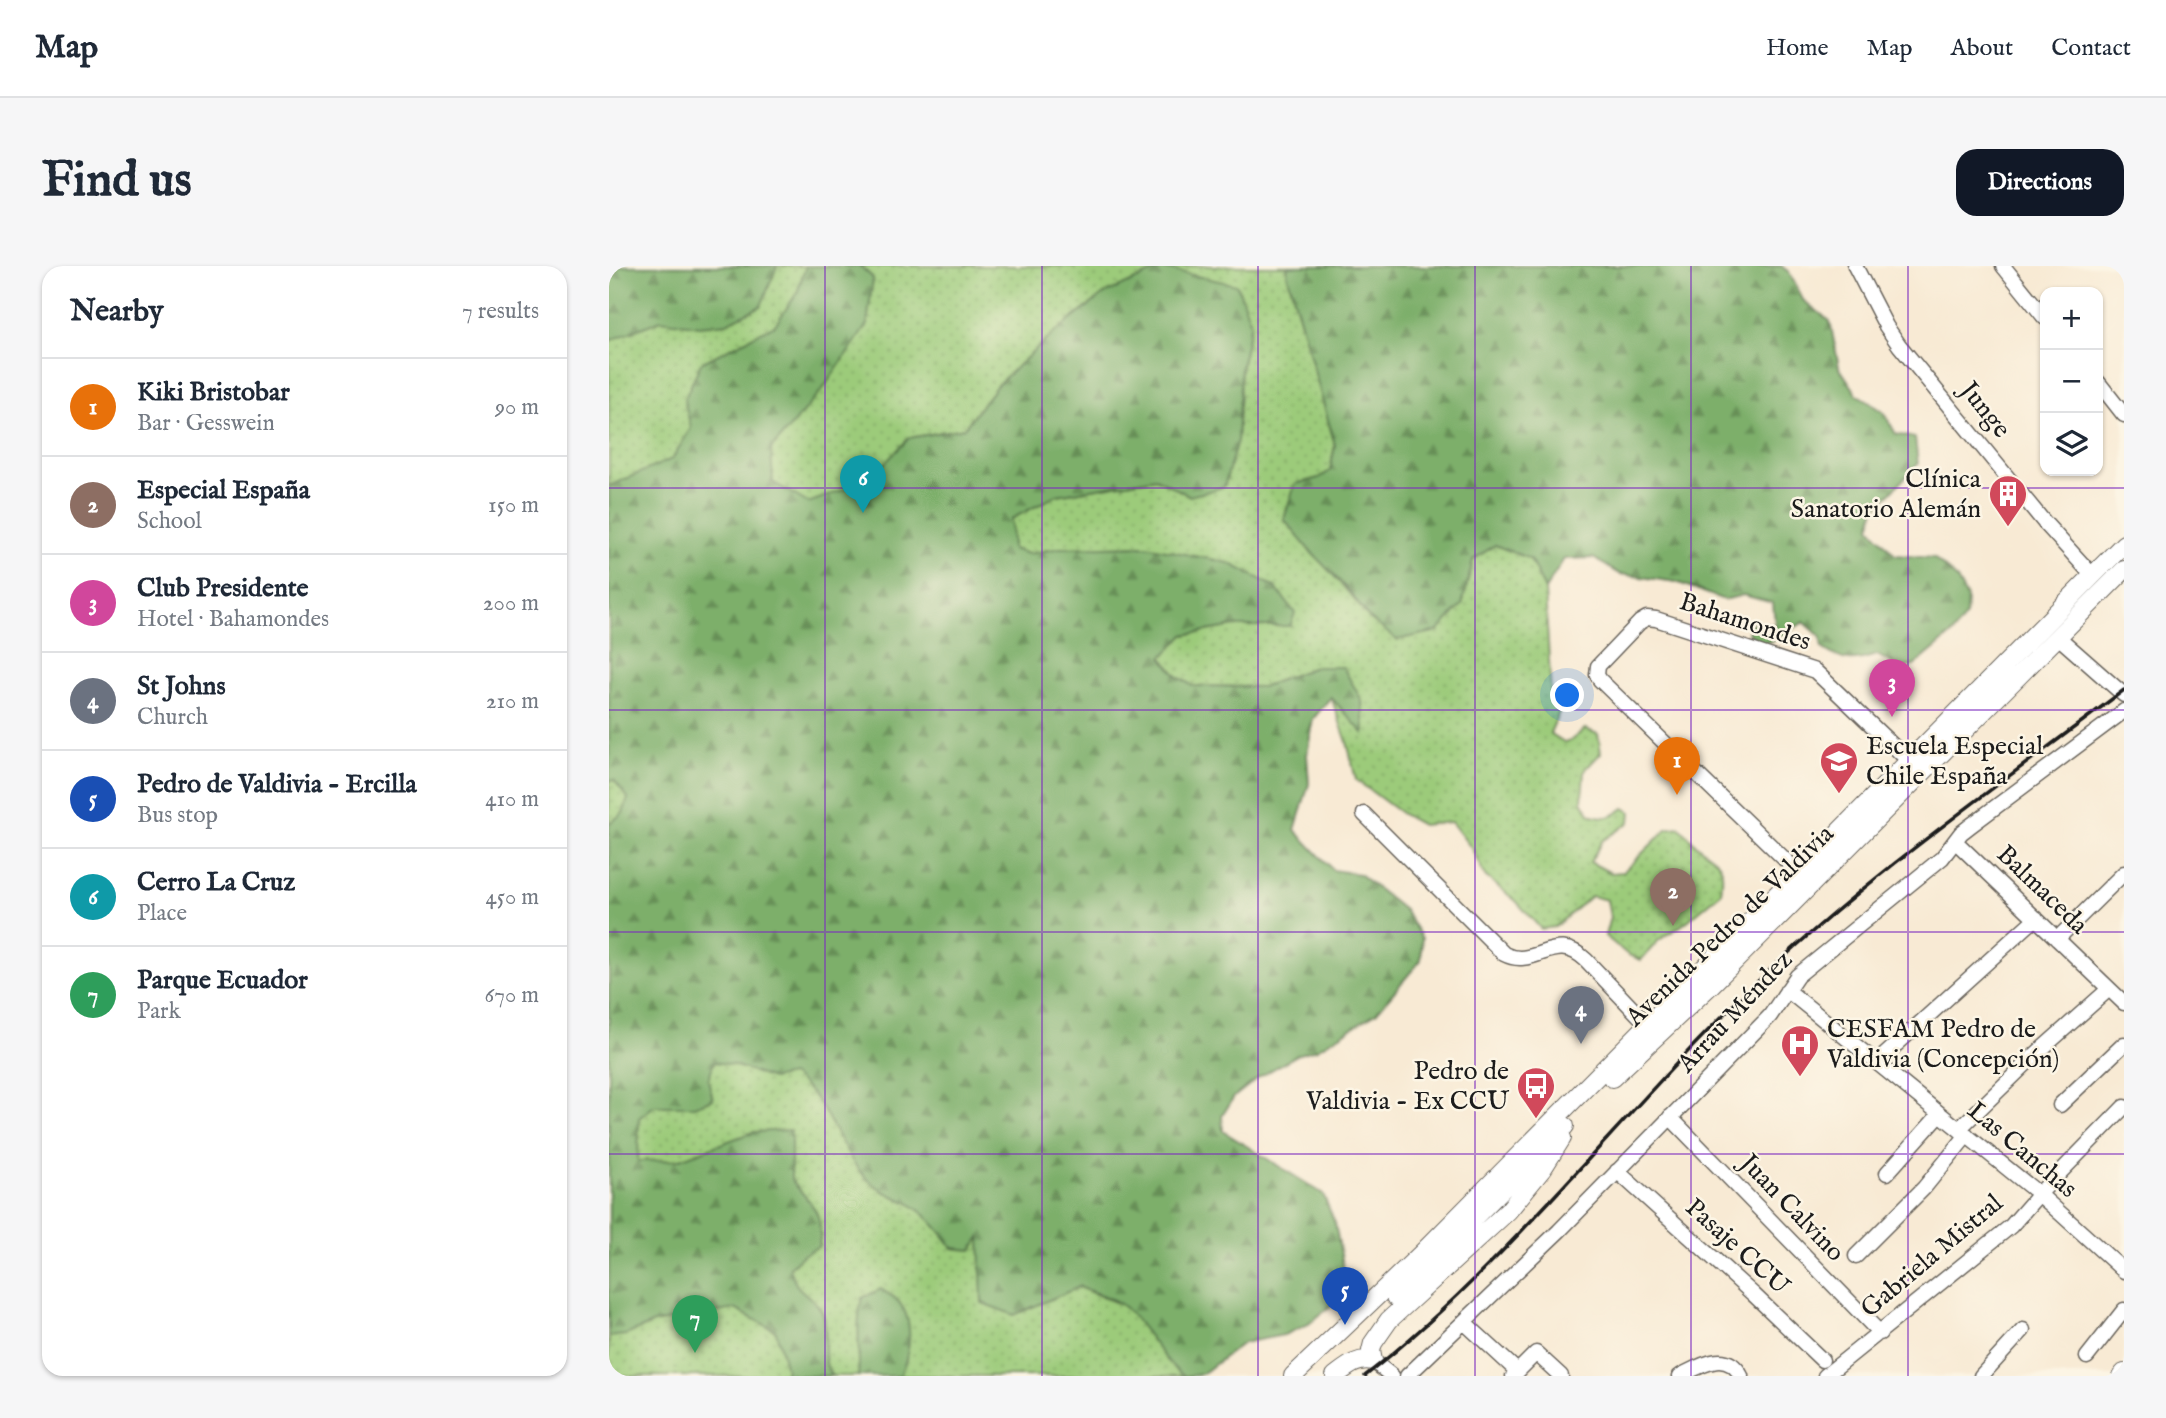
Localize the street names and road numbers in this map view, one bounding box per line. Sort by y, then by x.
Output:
street label: Junge [1950,373,2018,445]
street label: Bahamondes [1675,585,1815,659]
street label: Avenida Pedro de Valdivia [1618,817,1842,1035]
street label: Balmaceda [1989,838,2095,942]
street label: Arrau Méndez [1669,944,1800,1081]
street label: Las Canchas [1960,1094,2084,1206]
street label: Juan Calvino [1730,1145,1852,1269]
street label: Gabriela Mistral [1854,1186,2010,1325]
street label: Pasaje CCU [1678,1191,1797,1303]

